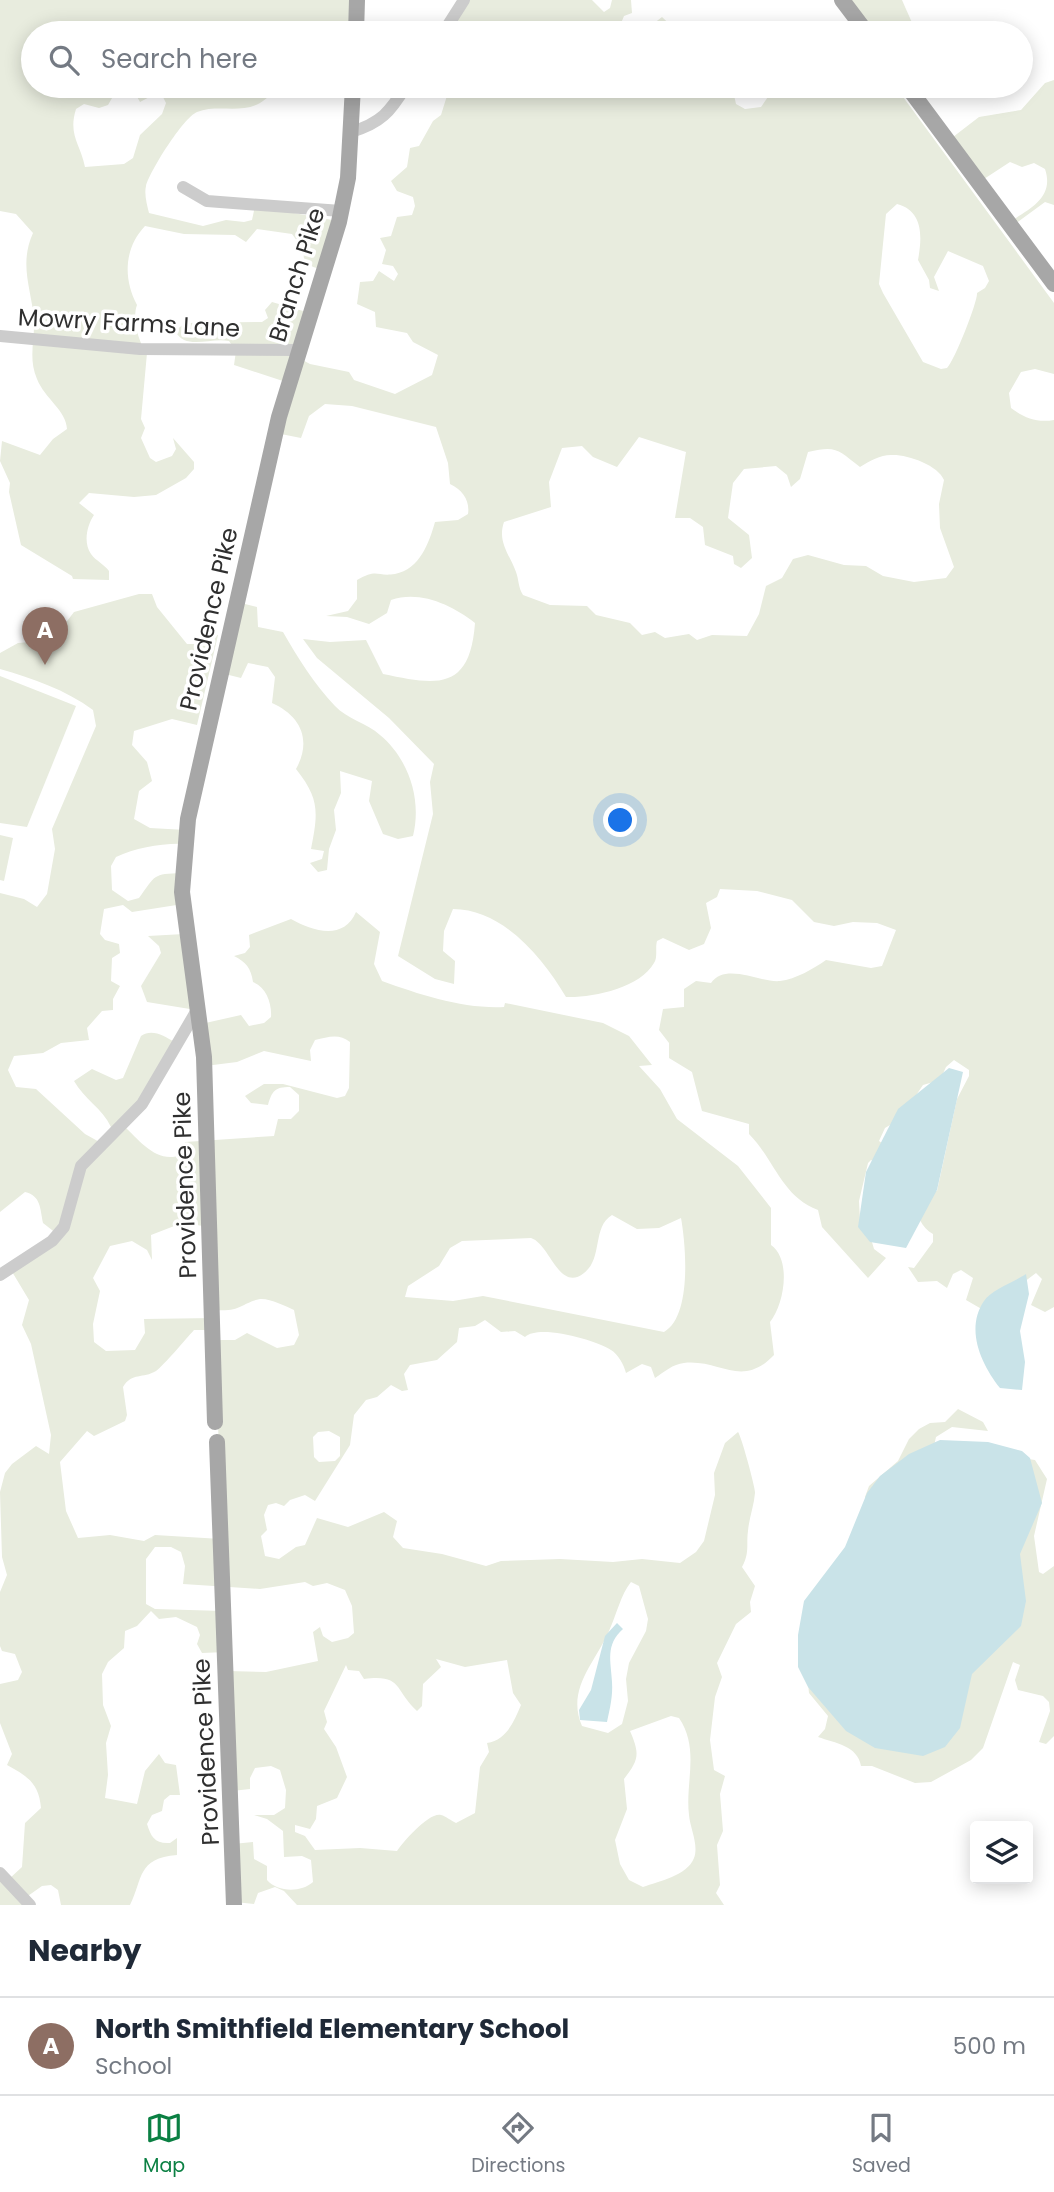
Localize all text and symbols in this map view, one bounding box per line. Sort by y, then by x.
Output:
search box [21,21,1033,98]
icon: search [45,41,83,79]
text: Search here [101,41,258,77]
street label: Branch Pike [260,204,333,346]
street label: Mowry Farms Lane [17,300,241,345]
street label: Providence Pike [171,524,246,714]
pin: A [22,607,68,665]
your location [603,803,637,837]
street label: Providence Pike [165,1091,204,1279]
street label: Providence Pike [184,1658,227,1846]
map controls [970,1821,1033,1884]
button: layers [970,1821,1033,1884]
text: Nearby [28,1929,142,1972]
text: North Smithfield Elementary School [95,2011,569,2047]
text: A [43,2030,59,2062]
text: 500 m [953,2030,1026,2062]
text: School [95,2050,172,2082]
tab: Map [143,2109,185,2180]
tab: Directions [471,2109,566,2180]
tab: Saved [852,2109,911,2180]

